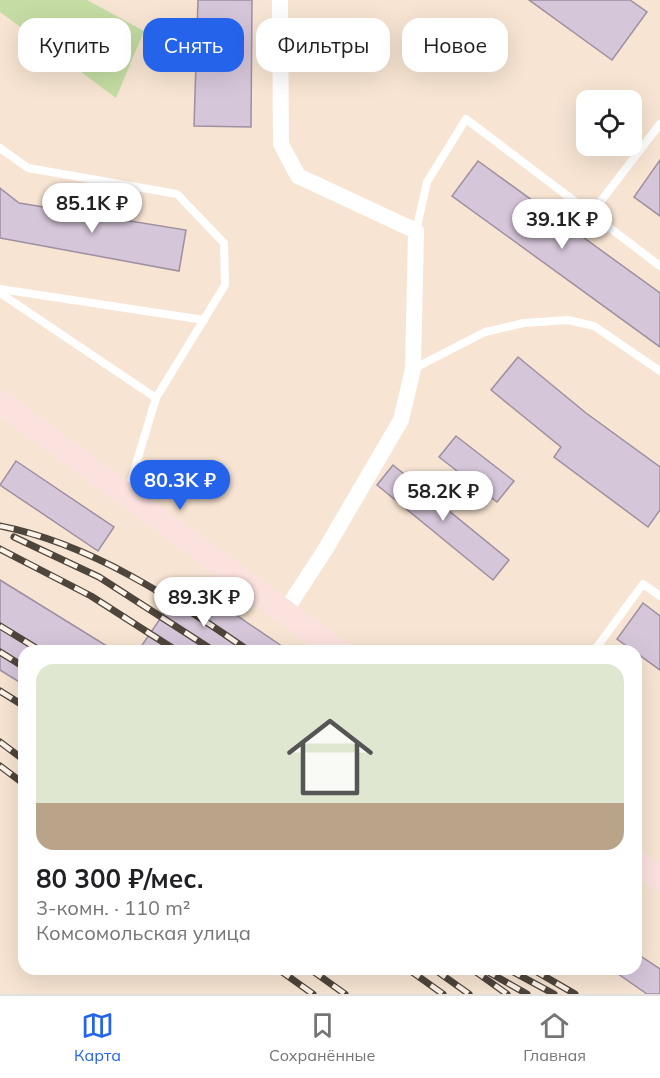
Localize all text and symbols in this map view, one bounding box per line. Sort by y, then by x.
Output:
chip: Купить [18,18,131,72]
chip: Снять [143,18,244,72]
chip: Фильтры [256,18,390,72]
chip: Новое [402,18,508,72]
map controls [576,90,642,156]
button: locate [576,90,642,156]
pin: 85.1K ₽ [37,183,147,234]
text: 85.1K ₽ [56,190,128,215]
pin: 39.1K ₽ [507,199,617,250]
text: 39.1K ₽ [526,206,598,231]
pin: 80.3K ₽ [125,460,235,511]
text: 80.3K ₽ [144,467,216,492]
pin: 58.2K ₽ [388,471,498,522]
text: 58.2K ₽ [407,478,479,503]
pin: 89.3K ₽ [149,577,259,628]
text: 89.3K ₽ [168,584,240,609]
icon: home [276,703,384,811]
text: 80 300 ₽/мес. [36,862,203,895]
text: 3-комн. · 110 m² [36,895,190,920]
text: Комсомольская улица [36,920,251,945]
tab: Карта [74,1009,121,1065]
tab: Сохранённые [269,1009,375,1065]
tab: Главная [523,1009,586,1065]

